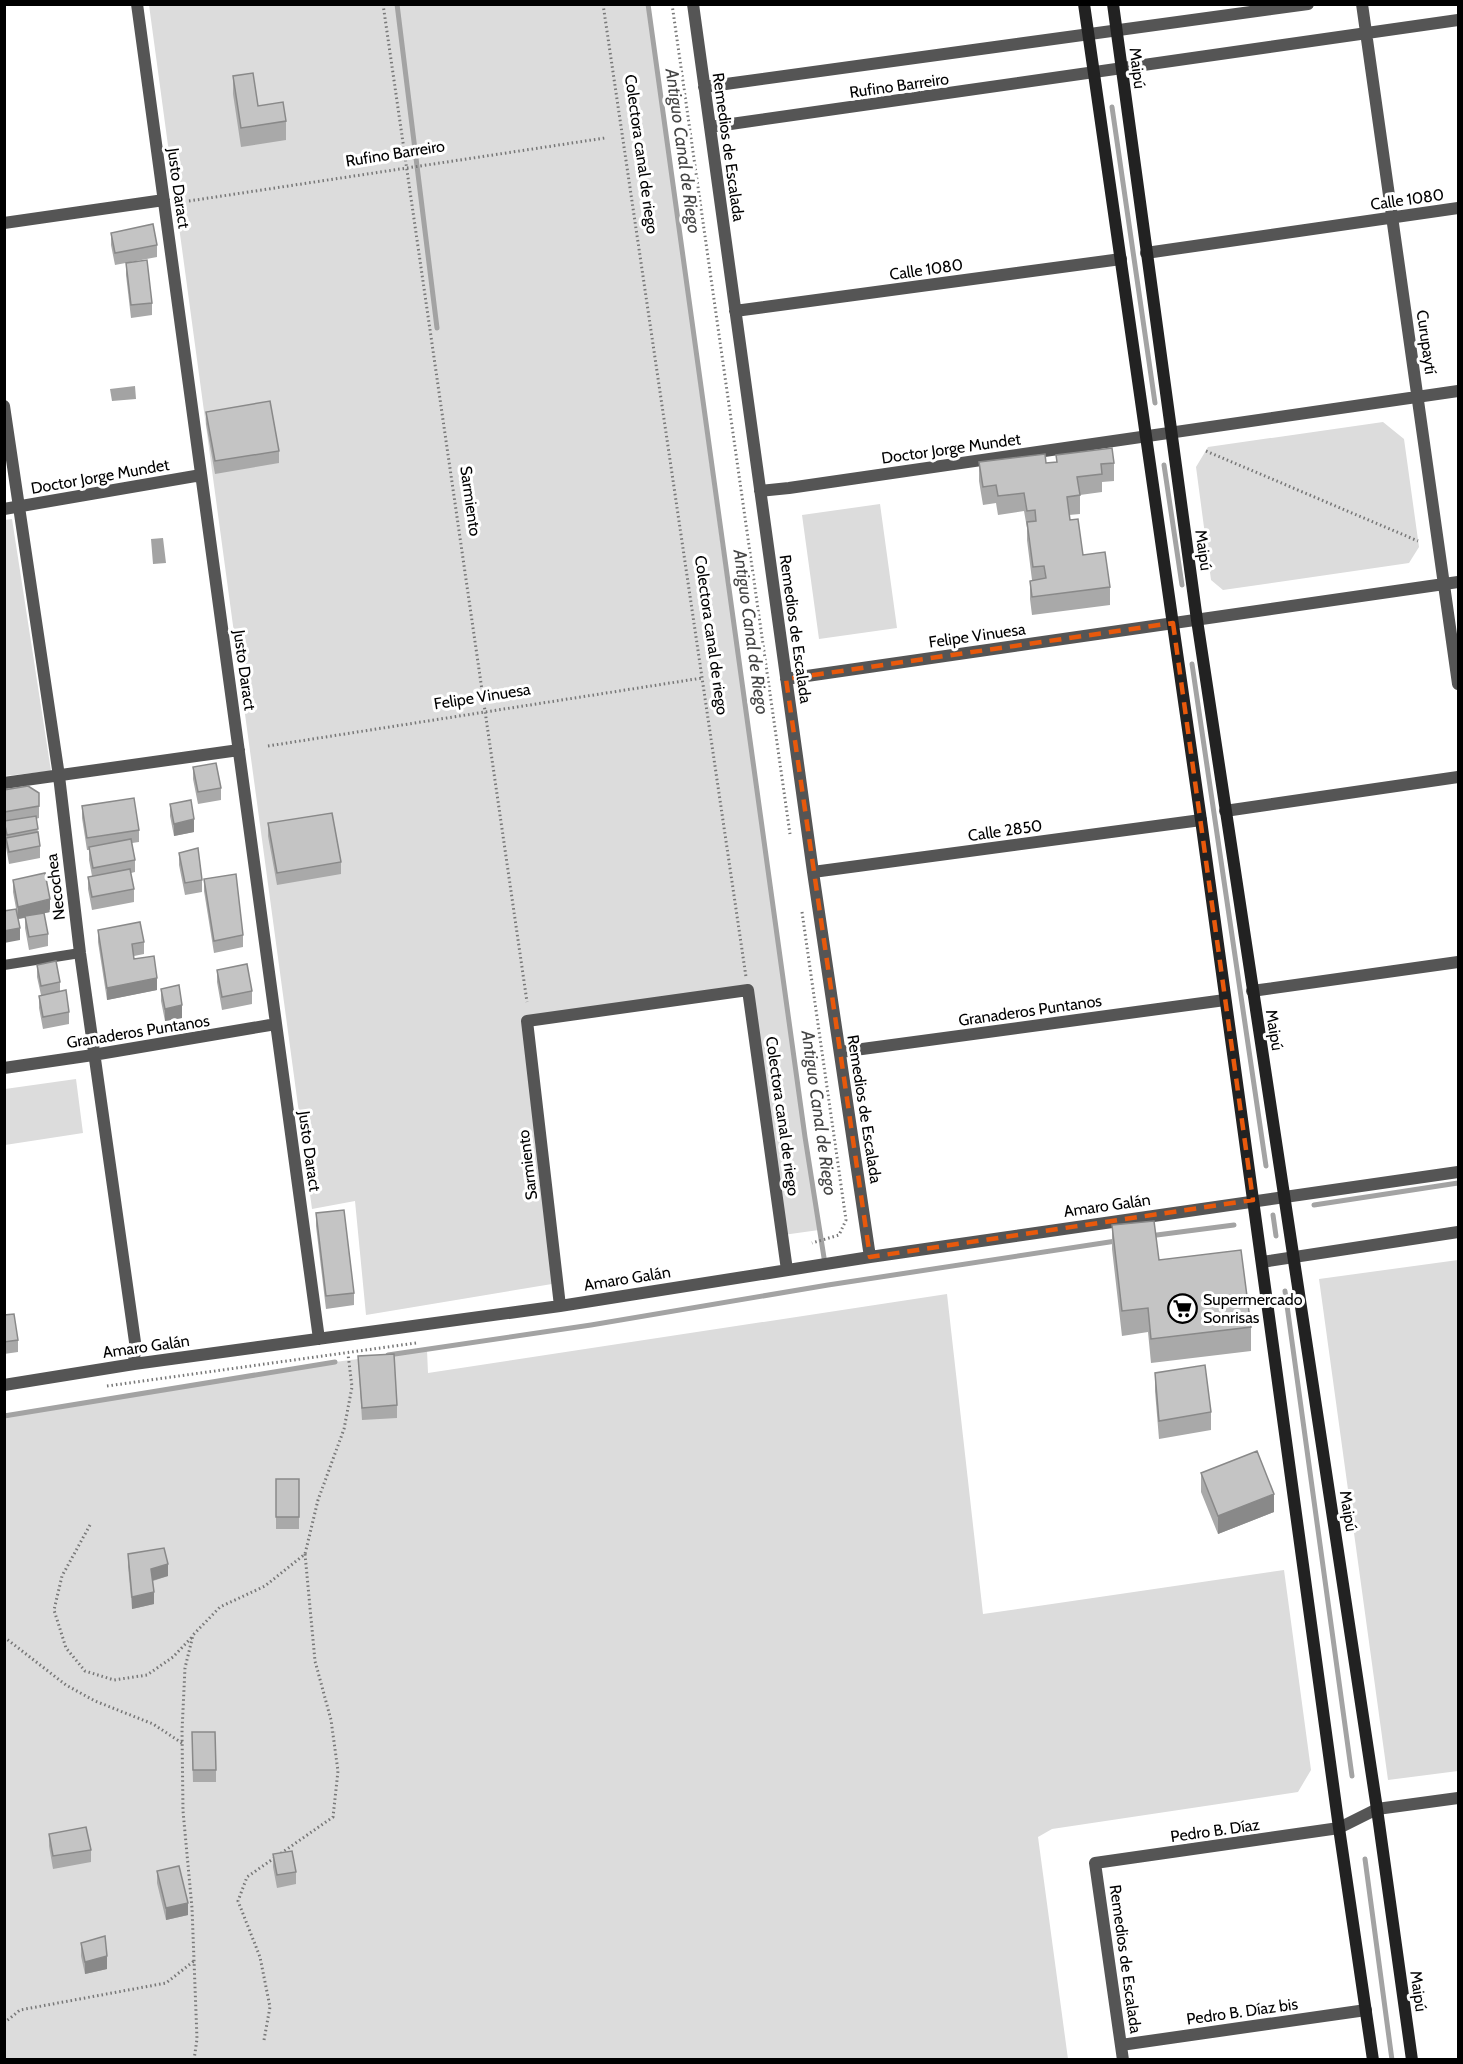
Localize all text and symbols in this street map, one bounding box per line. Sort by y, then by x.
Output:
street label: Maipú [1126,46,1149,90]
water label: Antiguo Canal de Riego [660,66,705,235]
street label: Rufino Barreiro [848,69,950,102]
street label: Remedios de Escalada [709,71,748,223]
street label: Colectora canal de riego [621,73,662,235]
street label: Rufino Barreiro [344,136,446,171]
street label: Justo Daract [163,146,194,230]
street label: Calle 1080 [1369,185,1445,214]
street label: Calle 1080 [888,255,964,284]
street label: Curupaytí [1413,309,1440,376]
street label: Doctor Jorge Mundet [880,429,1022,468]
street label: Doctor Jorge Mundet [29,455,171,498]
street label: Sarmiento [456,465,485,538]
street label: Maipú [1191,528,1216,572]
water label: Antiguo Canal de Riego [728,547,773,716]
street label: Remedios de Escalada [776,553,815,705]
street label: Colectora canal de riego [691,554,732,716]
street label: Felipe Vinuesa [928,619,1027,652]
street label: Justo Daract [229,628,260,712]
street label: Felipe Vinuesa [432,679,532,713]
street label: Calle 2850 [967,816,1043,845]
street label: Necochea [42,852,69,921]
street label: Granaderos Puntanos [957,991,1103,1030]
street label: Maipú [1262,1008,1287,1052]
street label: Granaderos Puntanos [65,1011,211,1052]
water label: Antiguo Canal de Riego [796,1028,841,1197]
street label: Remedios de Escalada [843,1033,886,1185]
street label: Colectora canal de riego [762,1035,803,1197]
street label: Justo Daract [294,1109,325,1193]
street label: Sarmiento [514,1129,541,1201]
street label: Amaro Galán [1062,1190,1152,1221]
street label: Amaro Galán [582,1262,672,1295]
place label: Supermercado Sonrisas [1203,1290,1303,1327]
supermarket icon: Supermercado Sonrisas [1166,1292,1198,1324]
street label: Amaro Galán [101,1331,191,1362]
street label: Maipú [1336,1489,1361,1533]
street label: Pedro B. Díaz [1169,1815,1261,1846]
street label: Remedios de Escalada [1106,1883,1145,2035]
street label: Maipú [1406,1969,1431,2013]
street label: Pedro B. Díaz bis [1185,1994,1299,2029]

